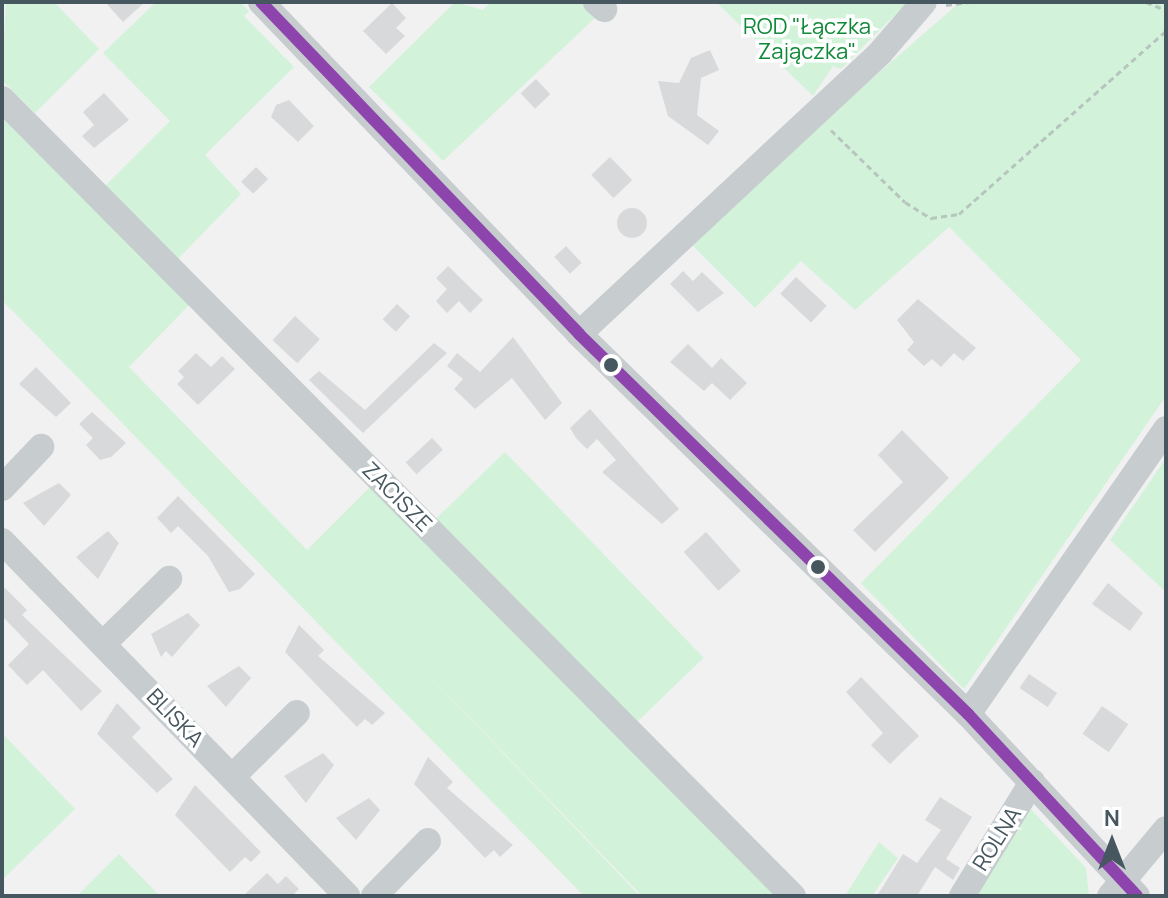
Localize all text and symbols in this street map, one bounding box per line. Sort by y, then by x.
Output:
park label: ROD "Łączka Zajączka" [743,13,871,64]
unlabelled marker [603,357,619,373]
street label: ZACISZE [357,457,437,537]
unlabelled marker [810,559,826,575]
street label: BLISKA [141,684,209,752]
street label: ROLNA [967,802,1027,876]
north arrow [1072,802,1152,882]
text: N [1104,803,1120,833]

